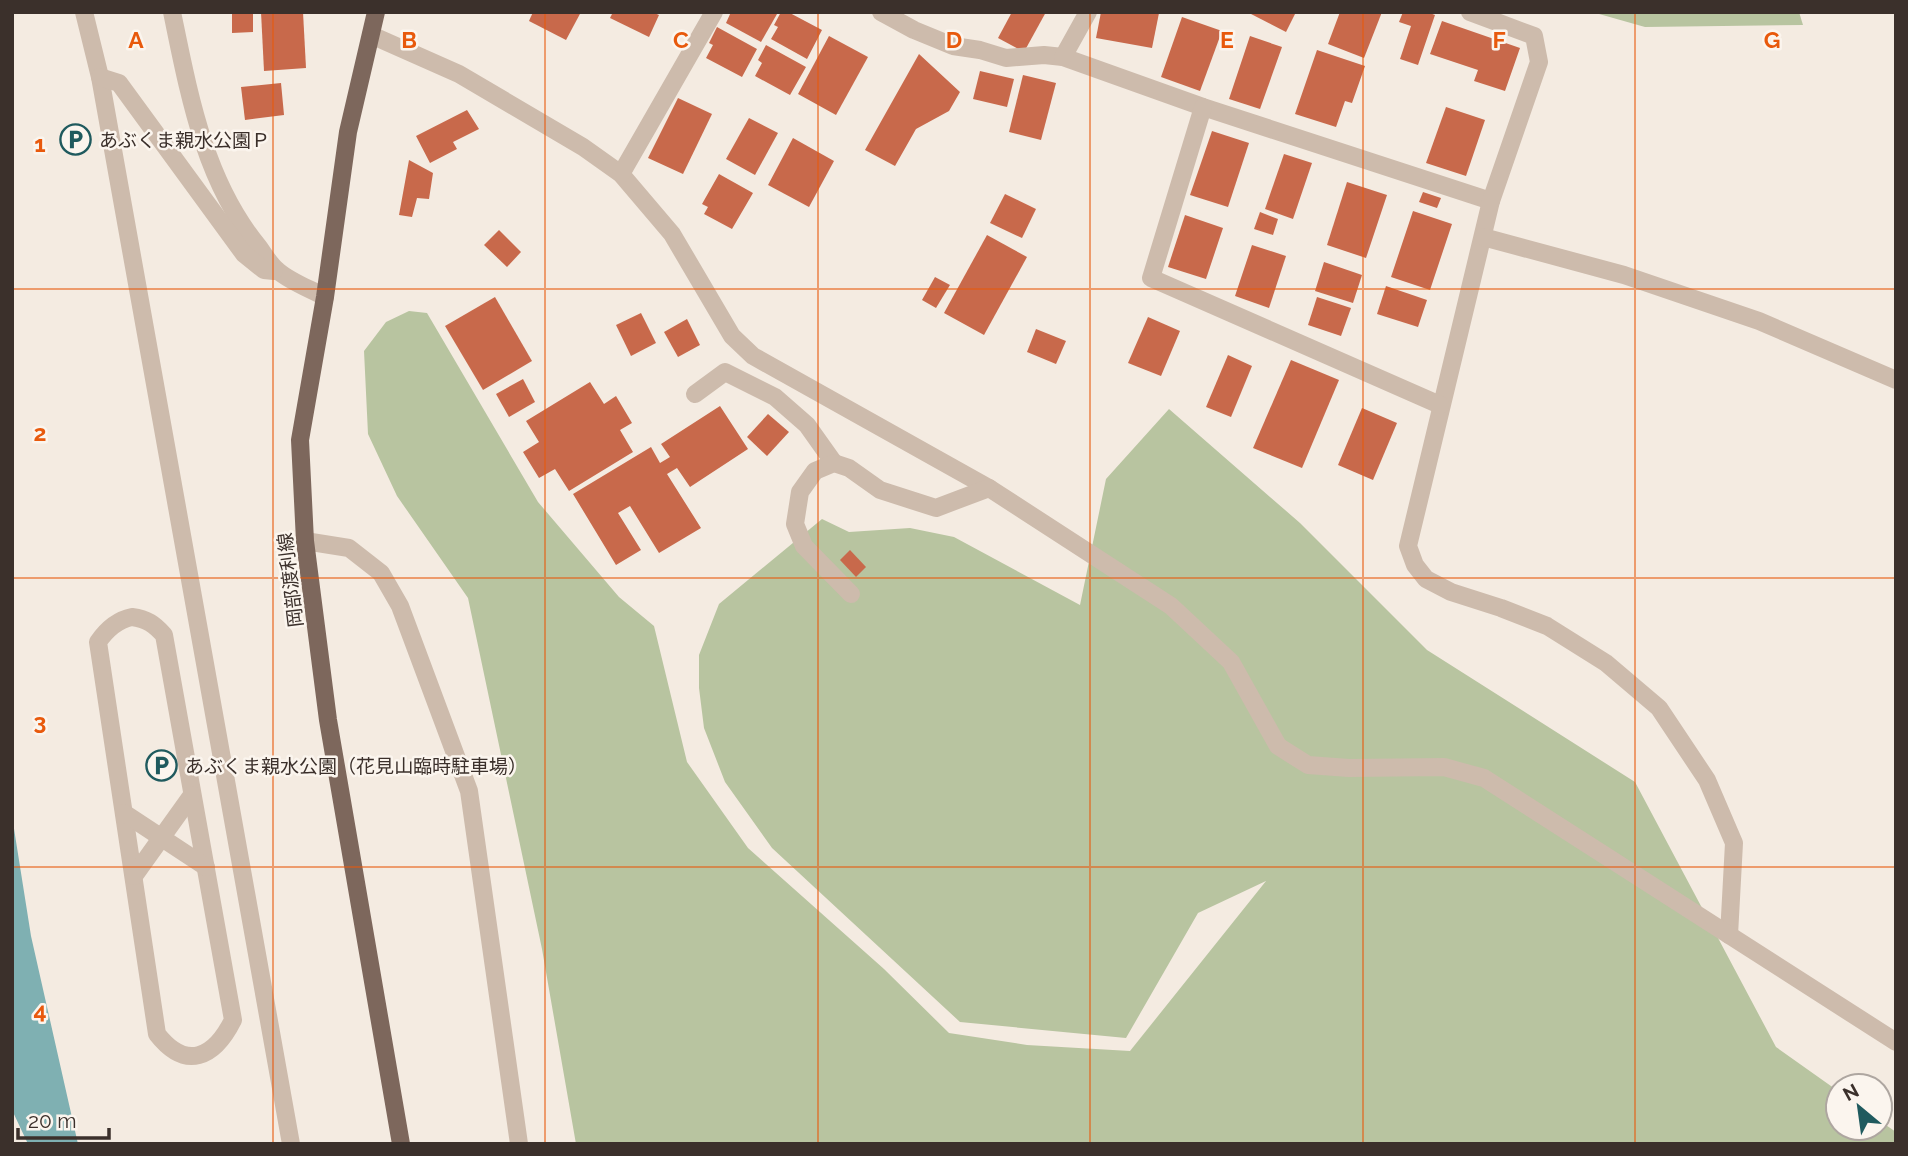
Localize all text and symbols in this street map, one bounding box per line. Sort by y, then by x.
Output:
text: A [128,26,144,53]
text: B [401,26,417,53]
text: C [673,26,689,53]
text: D [946,26,962,53]
text: E [1220,26,1234,53]
text: F [1492,26,1506,53]
text: G [1764,26,1780,53]
parking icon: あぶくま親水公園Ｐ [59,123,93,157]
place label: あぶくま親水公園Ｐ [99,129,270,151]
text: 1 [34,130,46,157]
text: 2 [34,419,46,446]
street label: 岡部渡利線 [273,532,307,628]
text: 3 [34,708,46,735]
parking icon: あぶくま親水公園（花見山臨時駐車場） [145,749,179,783]
place label: あぶくま親水公園（花見山臨時駐車場） [185,755,527,777]
text: 4 [33,997,47,1024]
north arrow [1824,1072,1894,1142]
text: N [1839,1079,1862,1105]
scale bar [18,1096,108,1140]
text: 20 m [28,1108,76,1133]

